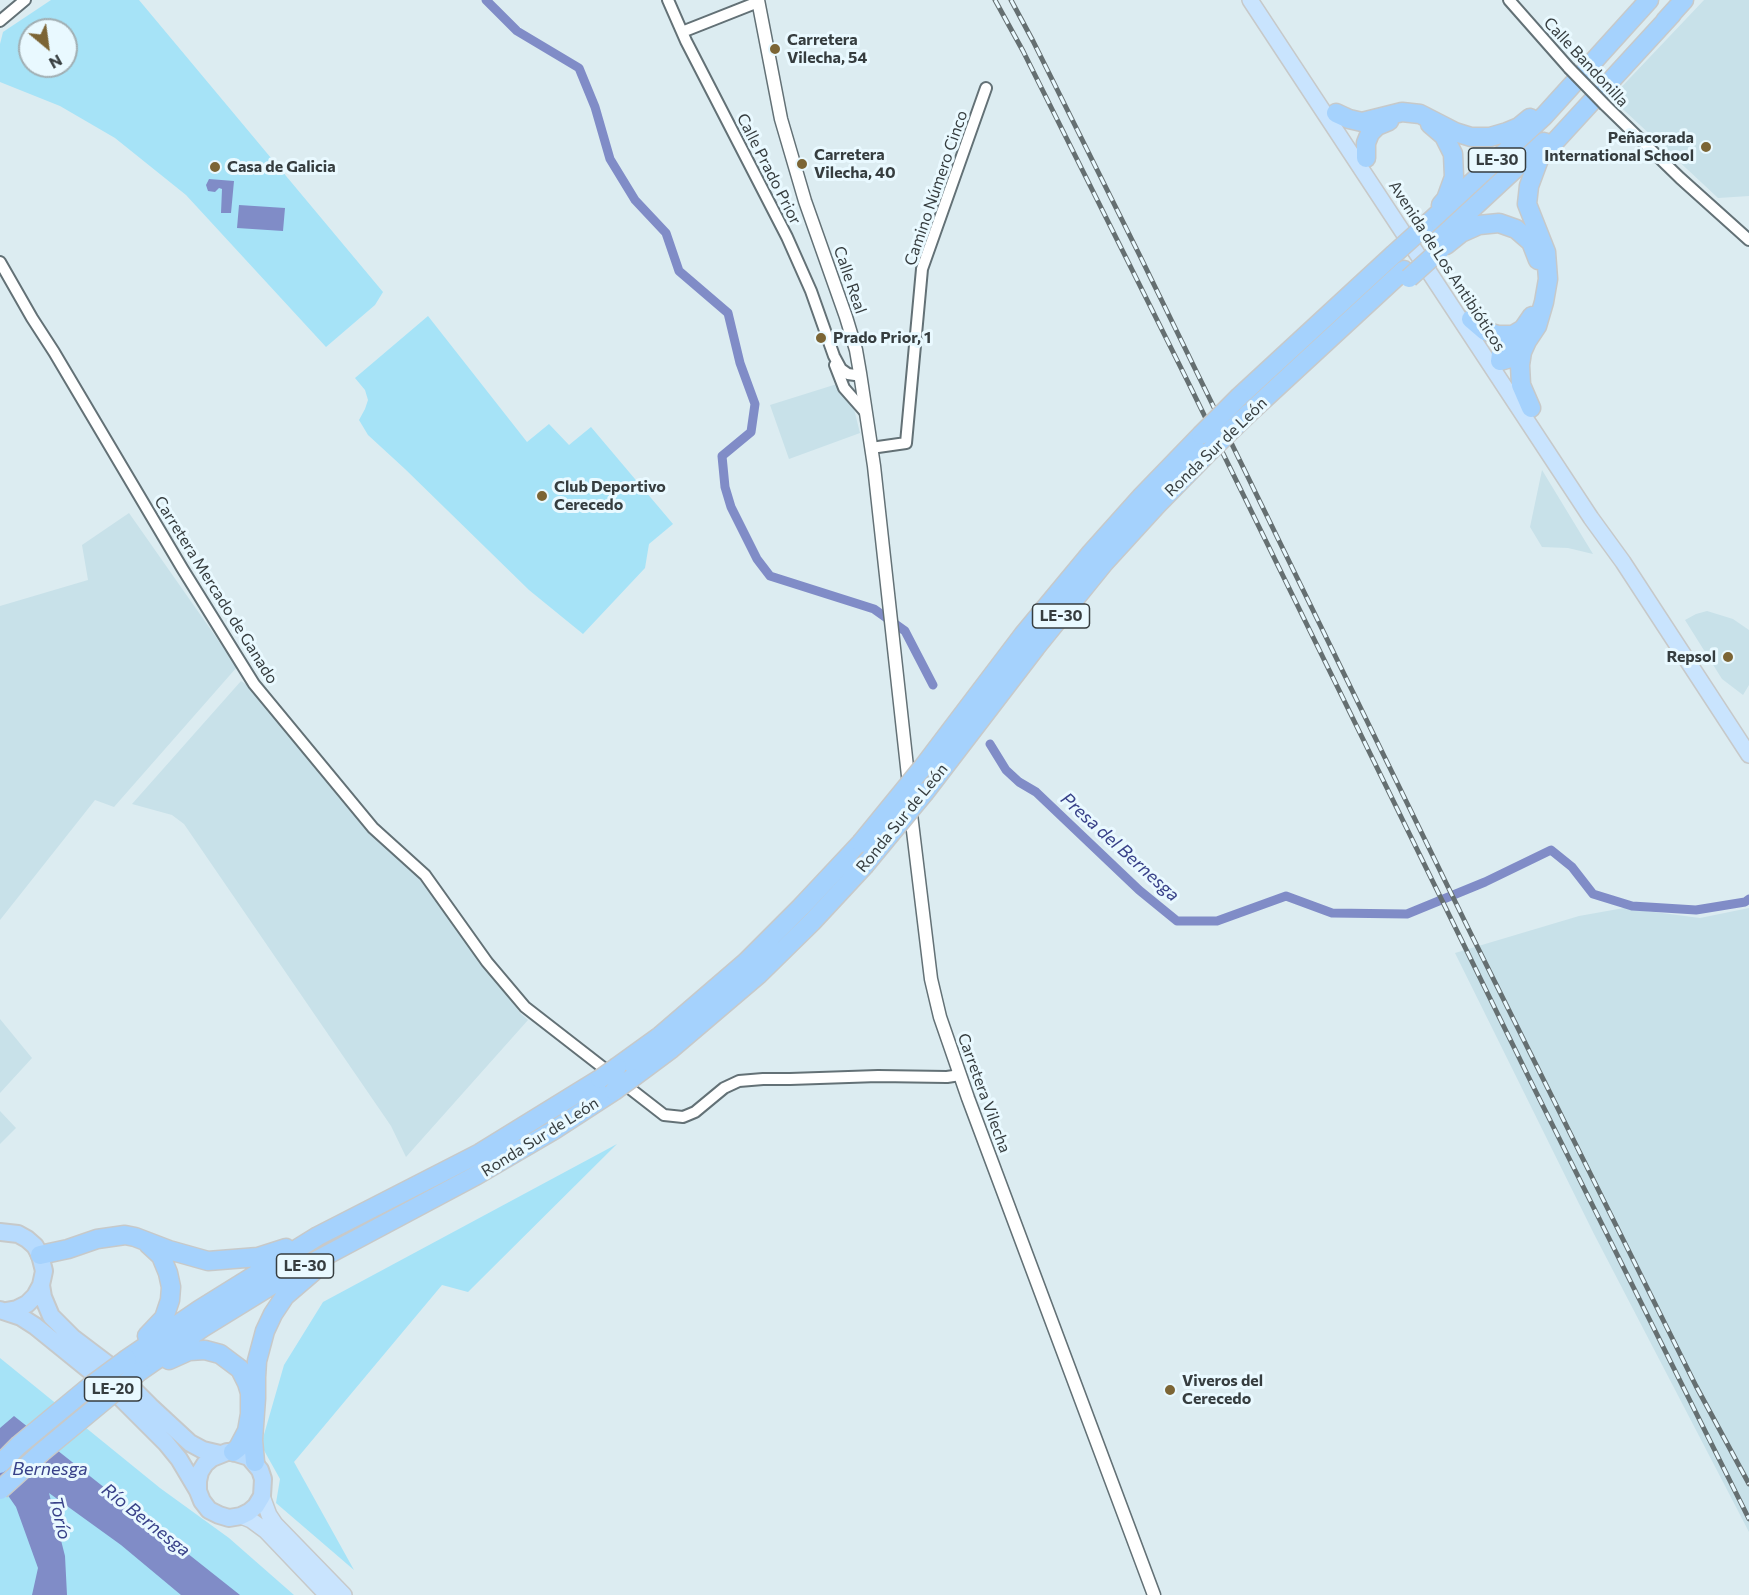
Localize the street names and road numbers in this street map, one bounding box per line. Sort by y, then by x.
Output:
street label: Calle Bandonilla [1540,13,1632,111]
street label: Camino Número Cinco [900,108,972,268]
street label: Calle Prado Prior [733,110,805,228]
road number: LE-30 [1468,148,1526,172]
street label: Avenida de Los Antibióticos [1385,177,1509,355]
street label: Calle Real [830,244,870,316]
street label: Ronda Sur de León [1161,393,1271,501]
street label: Carretera Mercado de Ganado [150,493,282,687]
road number: LE-30 [1032,604,1090,628]
street label: Ronda Sur de León [852,760,952,876]
street label: Carretera Vilecha [953,1031,1015,1155]
street label: Ronda Sur de León [478,1093,602,1181]
road number: LE-30 [276,1254,334,1278]
road number: LE-20 [84,1377,142,1401]

